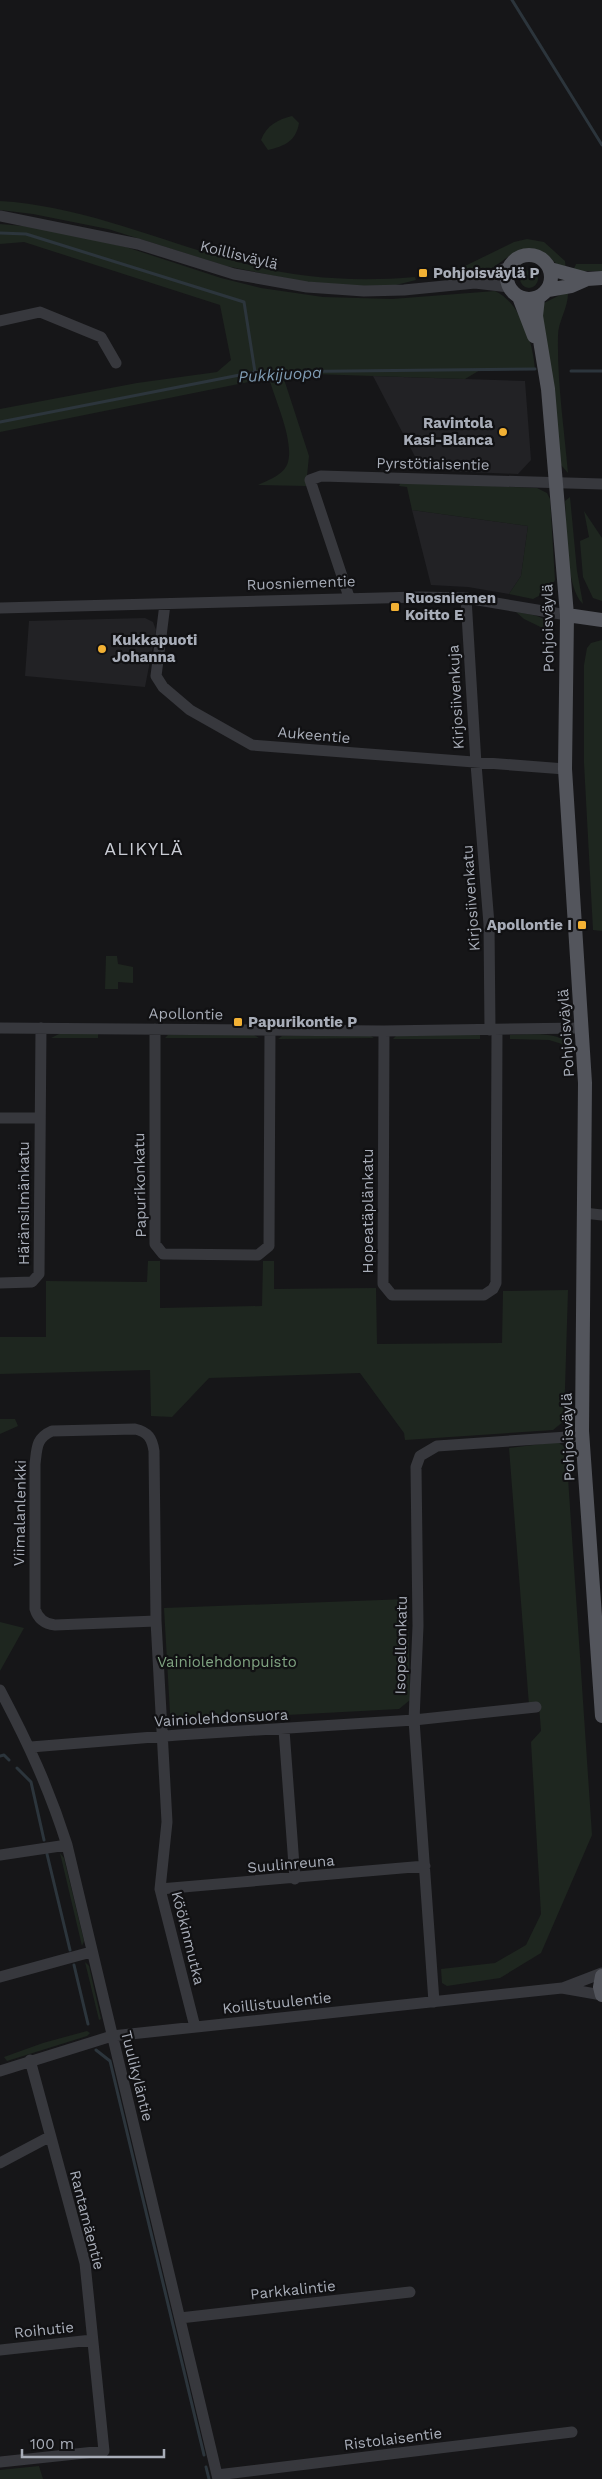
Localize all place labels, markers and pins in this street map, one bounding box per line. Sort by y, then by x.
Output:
place label: Pohjoisväylä P [433,264,540,282]
marker: Pohjoisväylä P [417,267,429,279]
place label: Ravintola Kasi-Blanca [403,414,493,449]
marker: Ravintola Kasi-Blanca [497,426,509,438]
place label: Ruosniemen Koitto E [405,589,496,624]
marker: Ruosniemen Koitto E [389,601,401,613]
place label: Kukkapuoti Johanna [112,631,197,666]
marker: Kukkapuoti Johanna [96,643,108,655]
place label: Apollontie I [487,916,572,934]
marker: Apollontie I [576,919,588,931]
place label: Papurikontie P [248,1013,357,1031]
marker: Papurikontie P [232,1016,244,1028]

